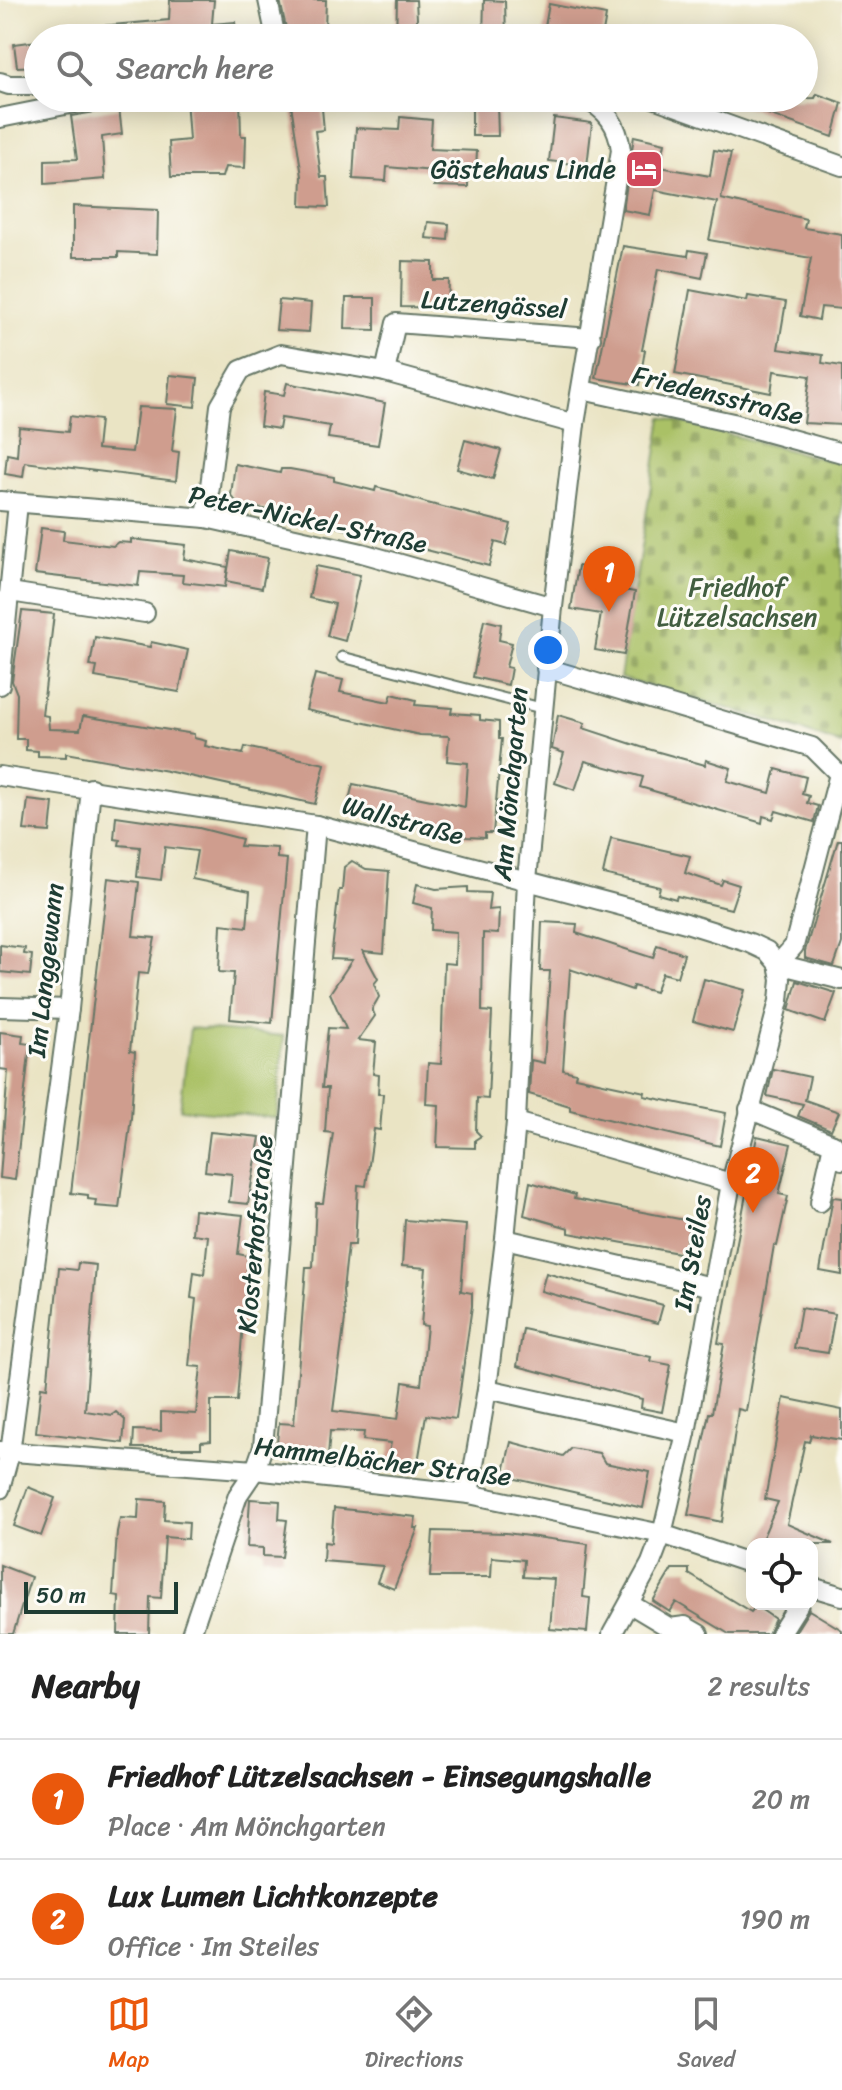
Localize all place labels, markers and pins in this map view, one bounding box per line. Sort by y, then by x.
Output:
place label: Gästehaus Linde [430,146,616,192]
hotel icon: Gästehaus Linde [623,148,665,190]
pin: 1 [583,546,635,612]
pin: 2 [727,1147,779,1213]

